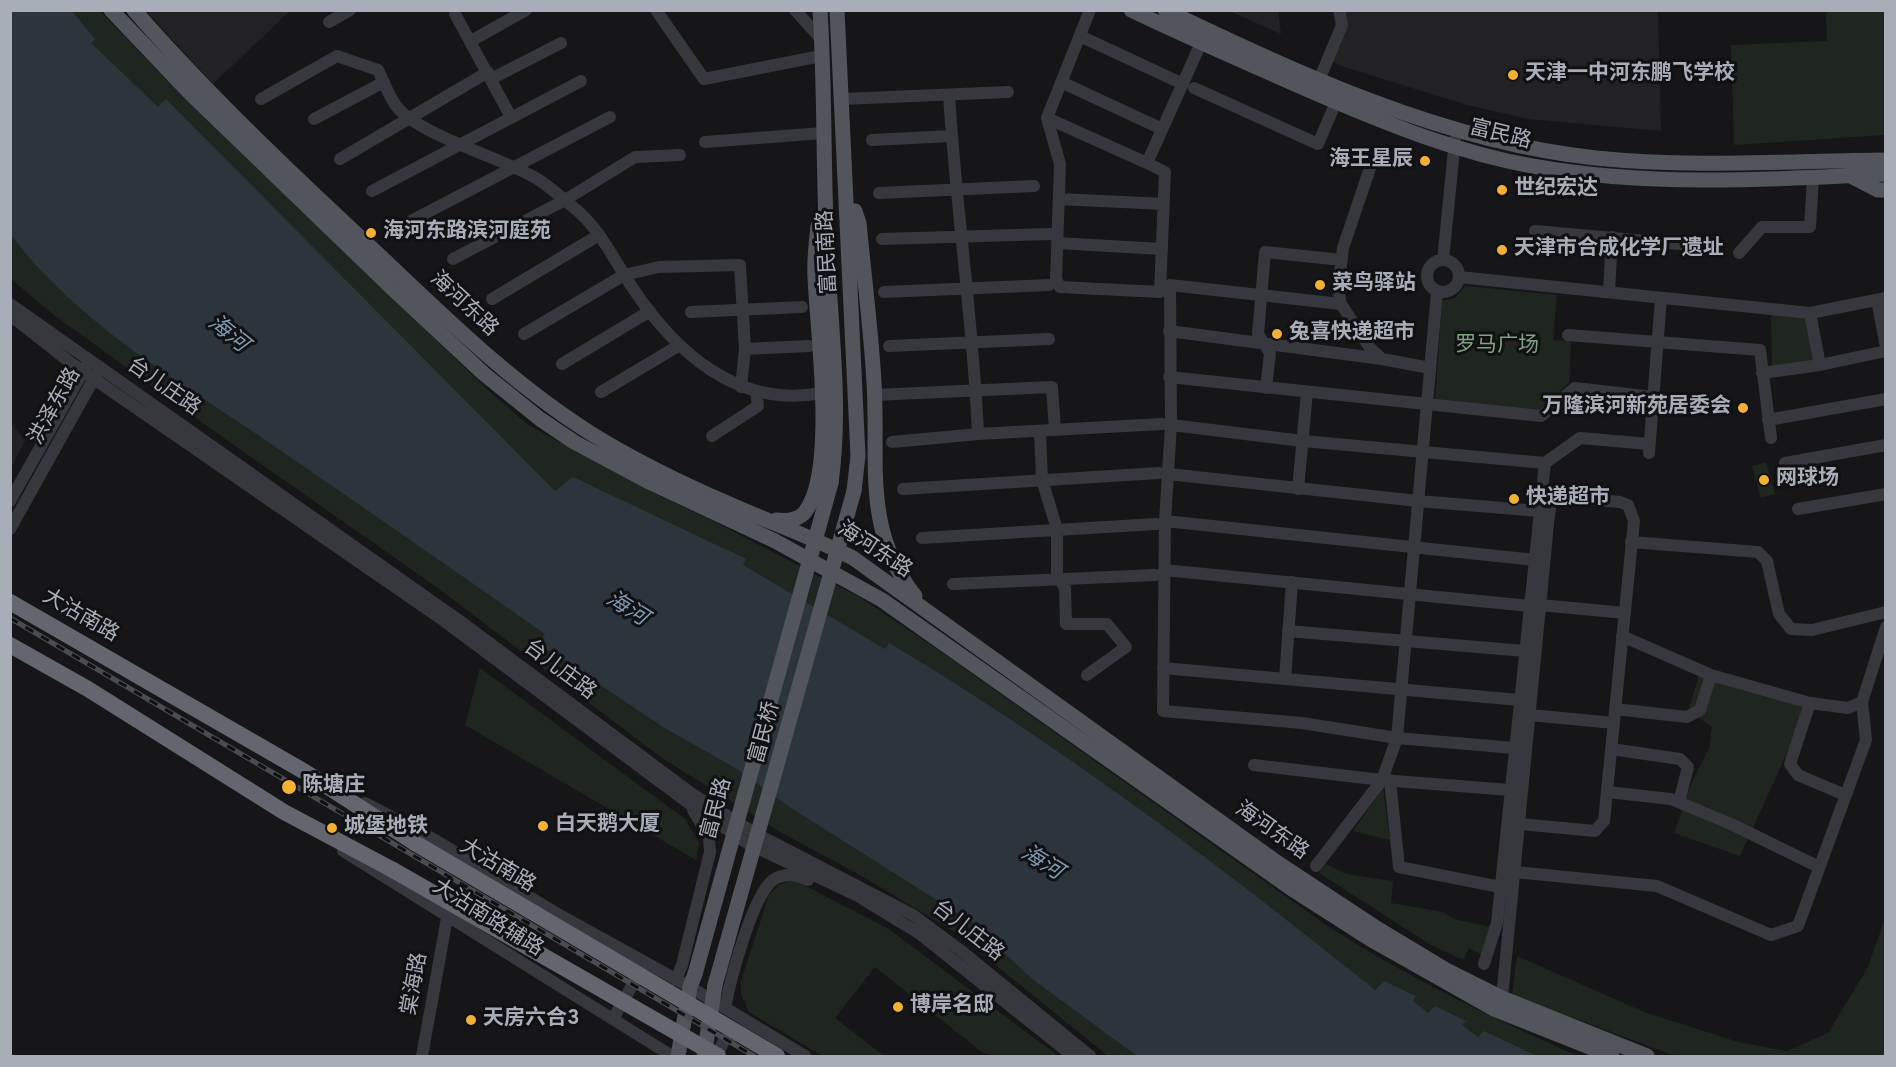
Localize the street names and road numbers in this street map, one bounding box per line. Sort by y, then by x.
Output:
street label: 富民路 [1466,116,1534,156]
street label: 富民南路 [814,209,844,295]
street label: 海河东路 [424,267,502,343]
street label: 台儿庄路 [121,354,205,422]
street label: 洪泽东路 [25,364,87,450]
street label: 海河东路 [832,518,916,584]
street label: 大沽南路 [37,585,123,649]
street label: 台儿庄路 [518,636,600,706]
street label: 富民桥 [746,699,786,767]
street label: 富民路 [698,775,738,843]
street label: 海河东路 [1229,798,1313,866]
street label: 大沽南路 [455,835,539,899]
street label: 大沽南路辅路 [427,875,547,963]
street label: 台儿庄路 [926,896,1008,968]
street label: 棠海路 [398,951,434,1017]

